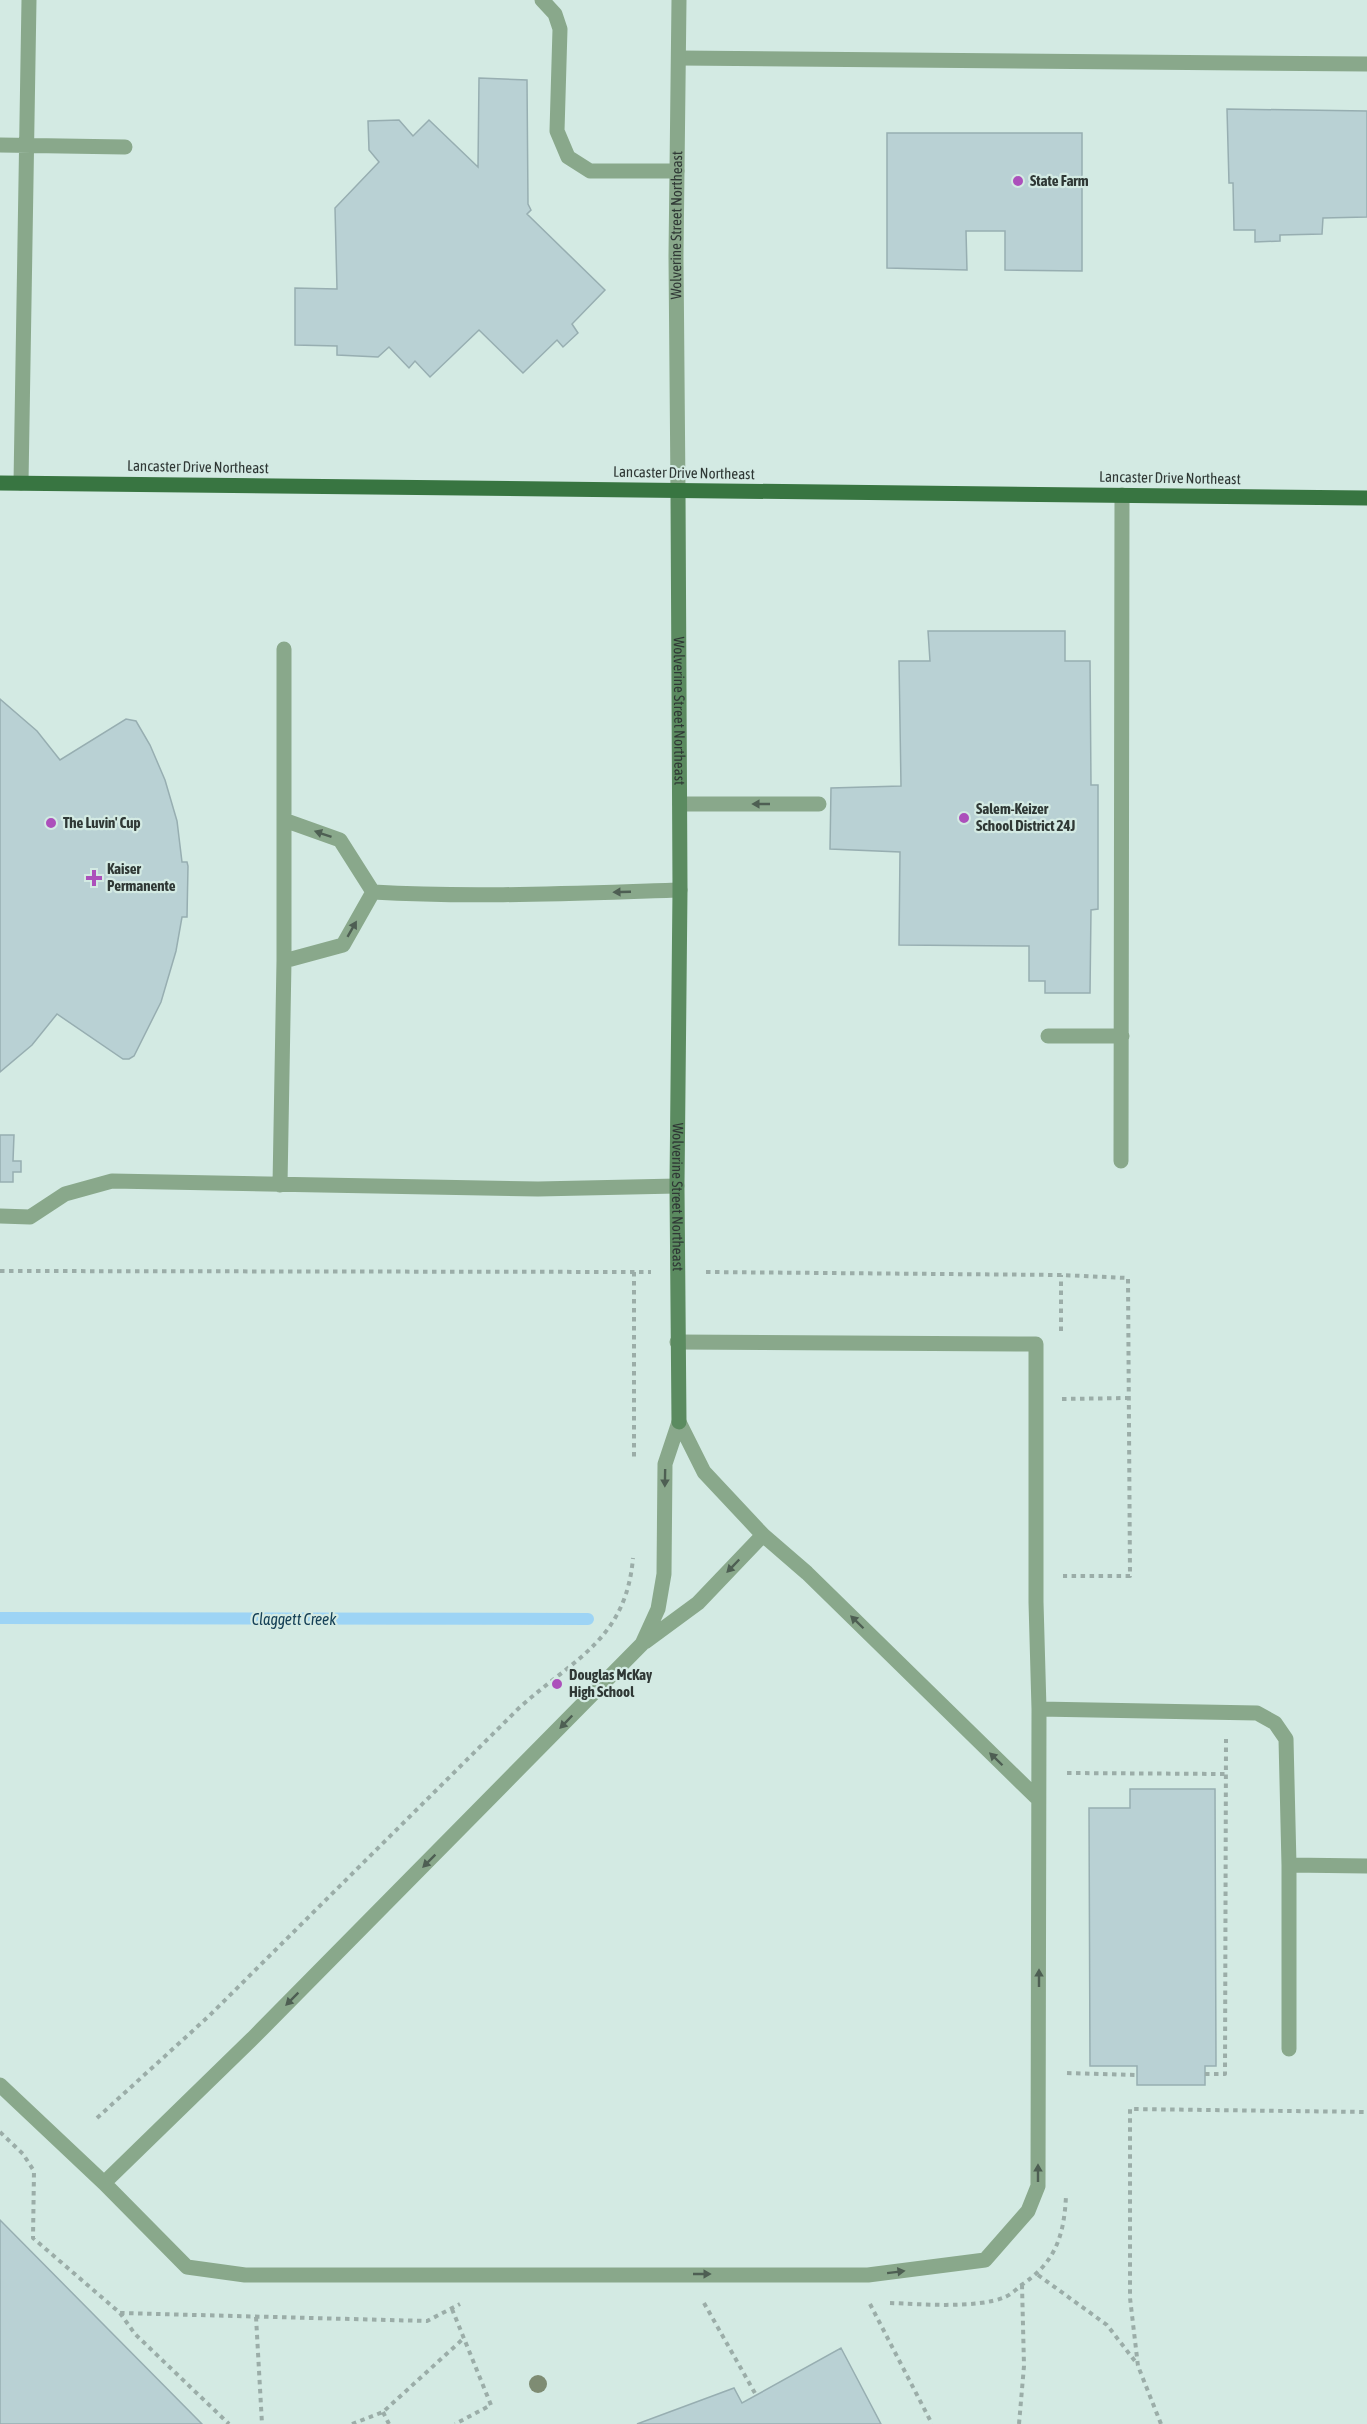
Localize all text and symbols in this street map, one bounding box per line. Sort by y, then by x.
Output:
street label: Wolverine Street Northeast [667,151,685,299]
place label: State Farm [1030,172,1089,189]
marker: State Farm [1011,174,1025,188]
street label: Lancaster Drive Northeast [127,457,269,476]
street label: Lancaster Drive Northeast [613,463,755,482]
street label: Lancaster Drive Northeast [1099,468,1241,487]
street label: Wolverine Street Northeast [671,637,688,785]
one-way arrow [751,799,770,809]
place label: Salem-Keizer School District 24J [976,800,1076,834]
marker: Salem-Keizer School District 24J [957,811,971,825]
place label: The Luvin' Cup [63,814,141,831]
marker: The Luvin' Cup [44,816,58,830]
one-way arrow [314,829,332,839]
place label: Kaiser Permanente [107,860,176,894]
marker: Kaiser Permanente [85,869,103,887]
one-way arrow [612,887,631,897]
one-way arrow [347,920,357,937]
street label: Wolverine Street Northeast [669,1123,687,1271]
one-way arrow [660,1469,670,1488]
one-way arrow [727,1559,741,1573]
water label: Claggett Creek [252,1610,337,1629]
one-way arrow [850,1616,864,1630]
place label: Douglas McKay High School [569,1666,653,1700]
marker: Douglas McKay High School [550,1677,564,1691]
one-way arrow [560,1715,574,1729]
one-way arrow [990,1752,1004,1766]
one-way arrow [422,1854,437,1868]
one-way arrow [1034,1968,1044,1987]
one-way arrow [285,1992,299,2006]
one-way arrow [1033,2163,1043,2182]
one-way arrow [887,2267,906,2276]
one-way arrow [692,2269,711,2279]

